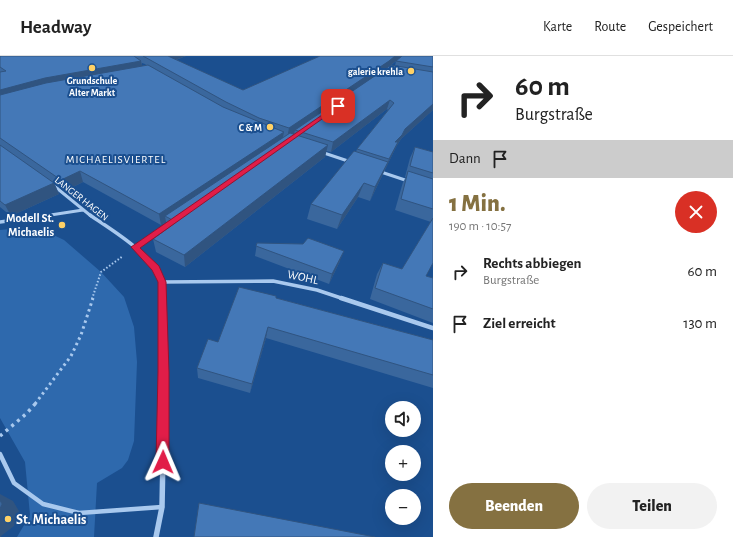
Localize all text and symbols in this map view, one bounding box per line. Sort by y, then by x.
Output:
text: Headway [20,18,91,37]
text: Karte [543,20,572,34]
text: Route [594,20,626,34]
text: Gespeichert [648,20,713,34]
marker: Grundschule Alter Markt [87,63,97,73]
marker: galerie krehla [406,66,416,76]
place label: galerie krehla [348,67,403,77]
icon: right [449,72,501,124]
text: 60 m [515,73,570,101]
place label: Grundschule Alter Markt [67,76,118,98]
pin [321,89,355,123]
icon: arrive [327,95,349,117]
text: Burgstraße [515,106,593,124]
marker: C & M [265,122,275,132]
place label: C & M [239,123,262,133]
icon: arrive [489,148,511,170]
text: Dann [449,151,481,166]
district label: MICHAELISVIERTEL [66,154,166,165]
street label: LANGER HAGEN [53,175,110,223]
button: close [675,191,717,233]
text: 1 Min. [449,192,505,216]
place label: Modell St. Michaelis [6,212,54,238]
marker: Modell St. Michaelis [57,220,67,230]
text: 190 m · 10:57 [449,220,511,233]
text: Rechts abbiegen [483,256,581,271]
icon: right [449,261,471,283]
text: 60 m [688,264,717,279]
street label: WOHL [286,268,320,286]
text: Burgstraße [483,274,539,287]
icon: arrive [449,313,471,335]
text: Ziel erreicht [483,316,556,331]
text: 130 m [683,316,717,331]
map controls [385,401,421,525]
button: sound [385,401,421,437]
position arrow [142,441,184,483]
button: + [385,445,421,481]
button: Beenden [449,483,579,529]
button: Teilen [587,483,717,529]
button: − [385,489,421,525]
place label: St. Michaelis [16,513,86,527]
marker: St. Michaelis [3,514,13,524]

